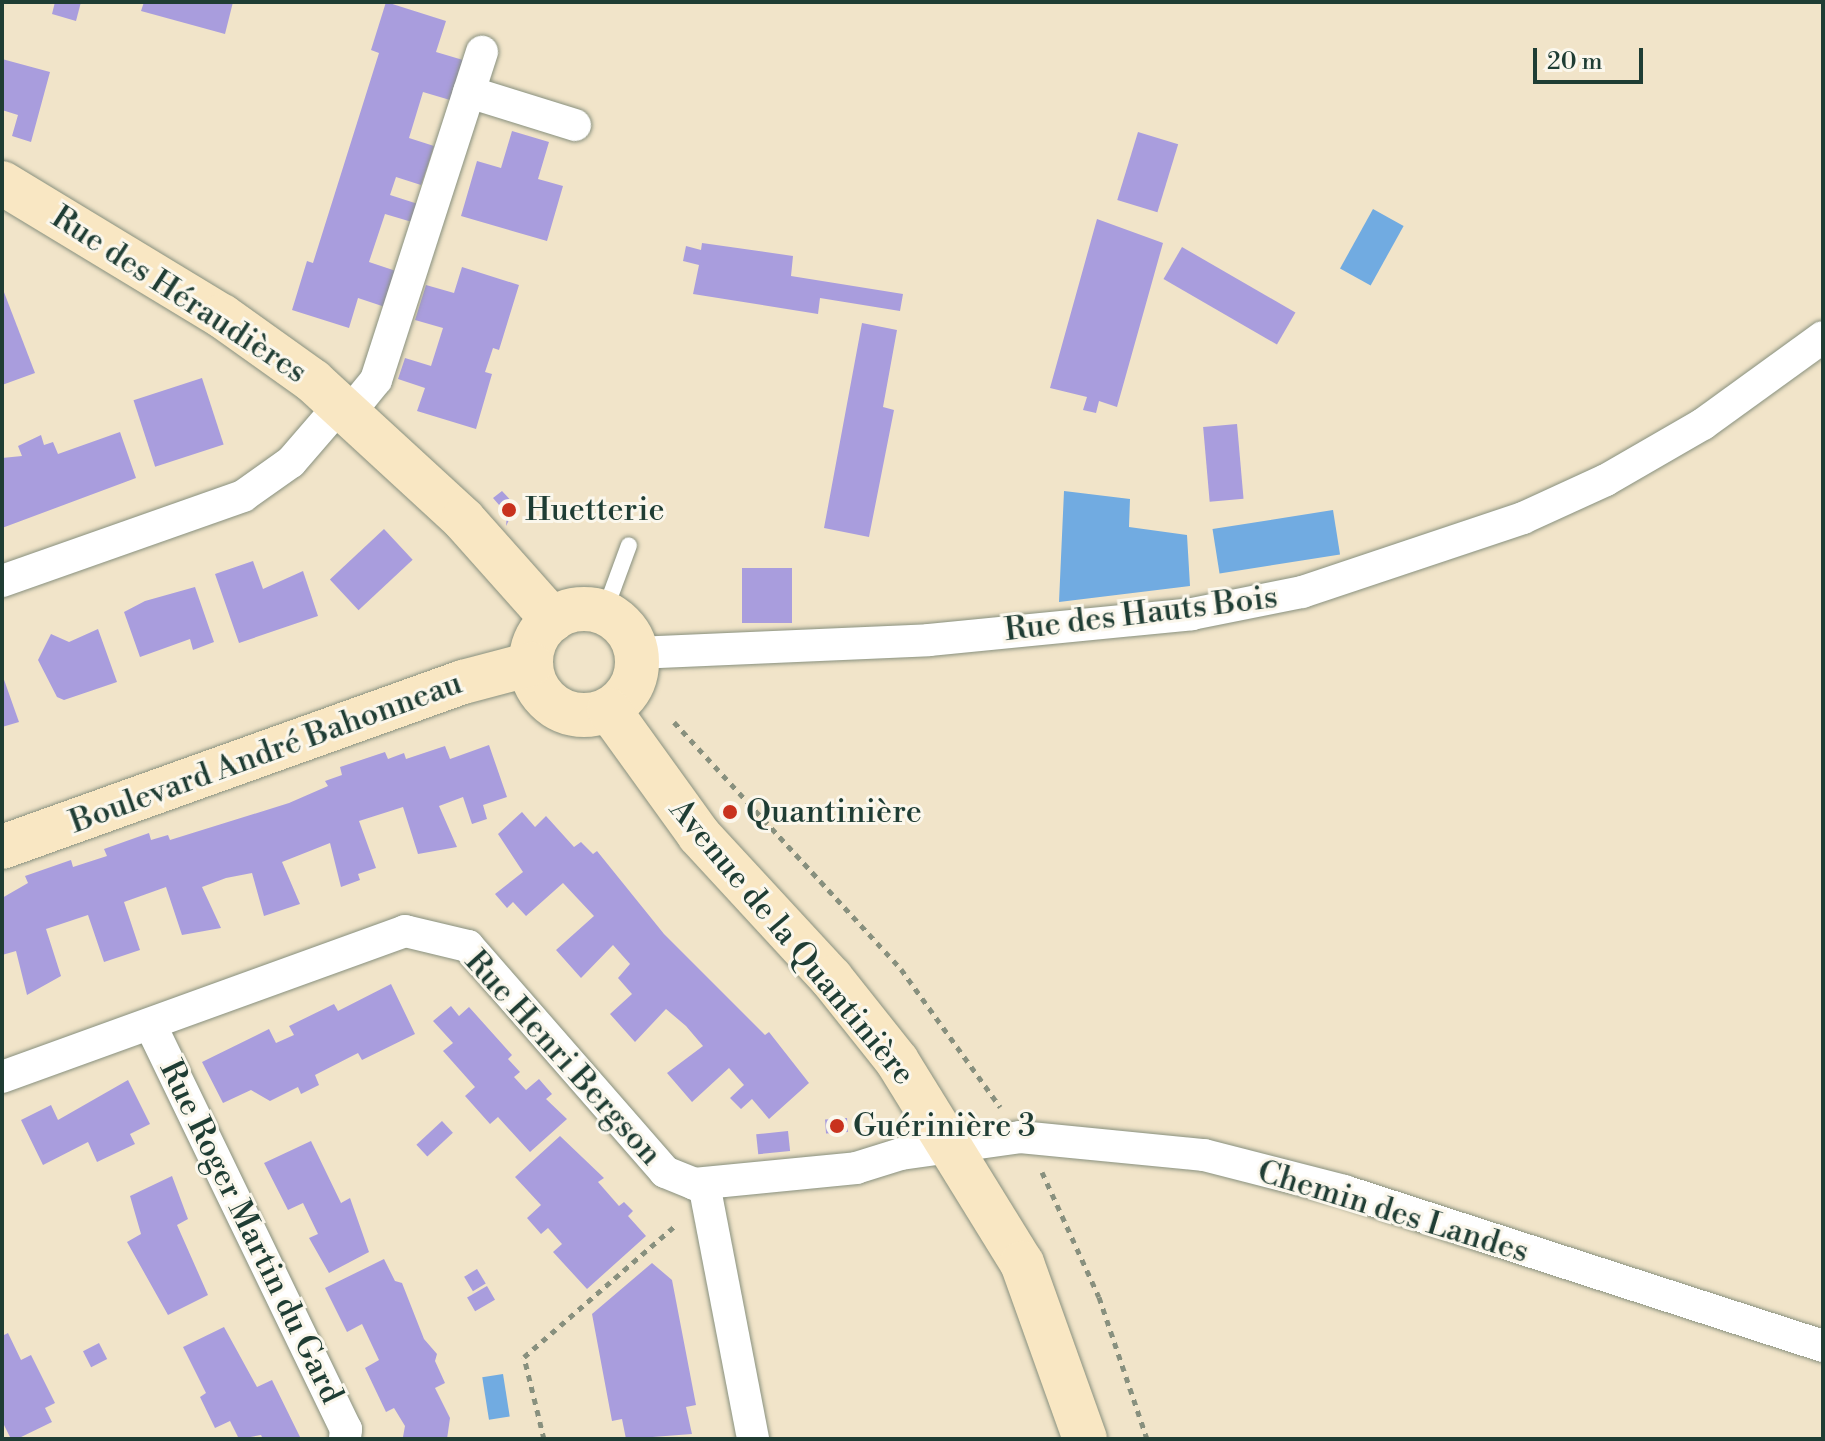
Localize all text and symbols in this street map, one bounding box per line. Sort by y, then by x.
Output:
scale bar [1537,32,1647,82]
text: 20 m [1547,47,1603,77]
street label: Rue des Héraudières [44,198,314,392]
place label: Huetterie [525,491,665,529]
marker: Huetterie [500,501,518,519]
street label: Rue des Hauts Bois [1002,578,1280,650]
street label: Boulevard André Bahonneau [65,664,467,842]
street label: Avenue de la Quantinière [661,791,923,1093]
place label: Quantinière [746,793,922,831]
marker: Quantinière [721,803,739,821]
street label: Rue Henri Bergson [457,943,669,1173]
street label: Rue Roger Martin du Gard [151,1054,351,1410]
place label: Guérinière 3 [853,1107,1036,1145]
marker: Guérinière 3 [828,1117,846,1135]
street label: Chemin des Landes [1253,1153,1533,1271]

